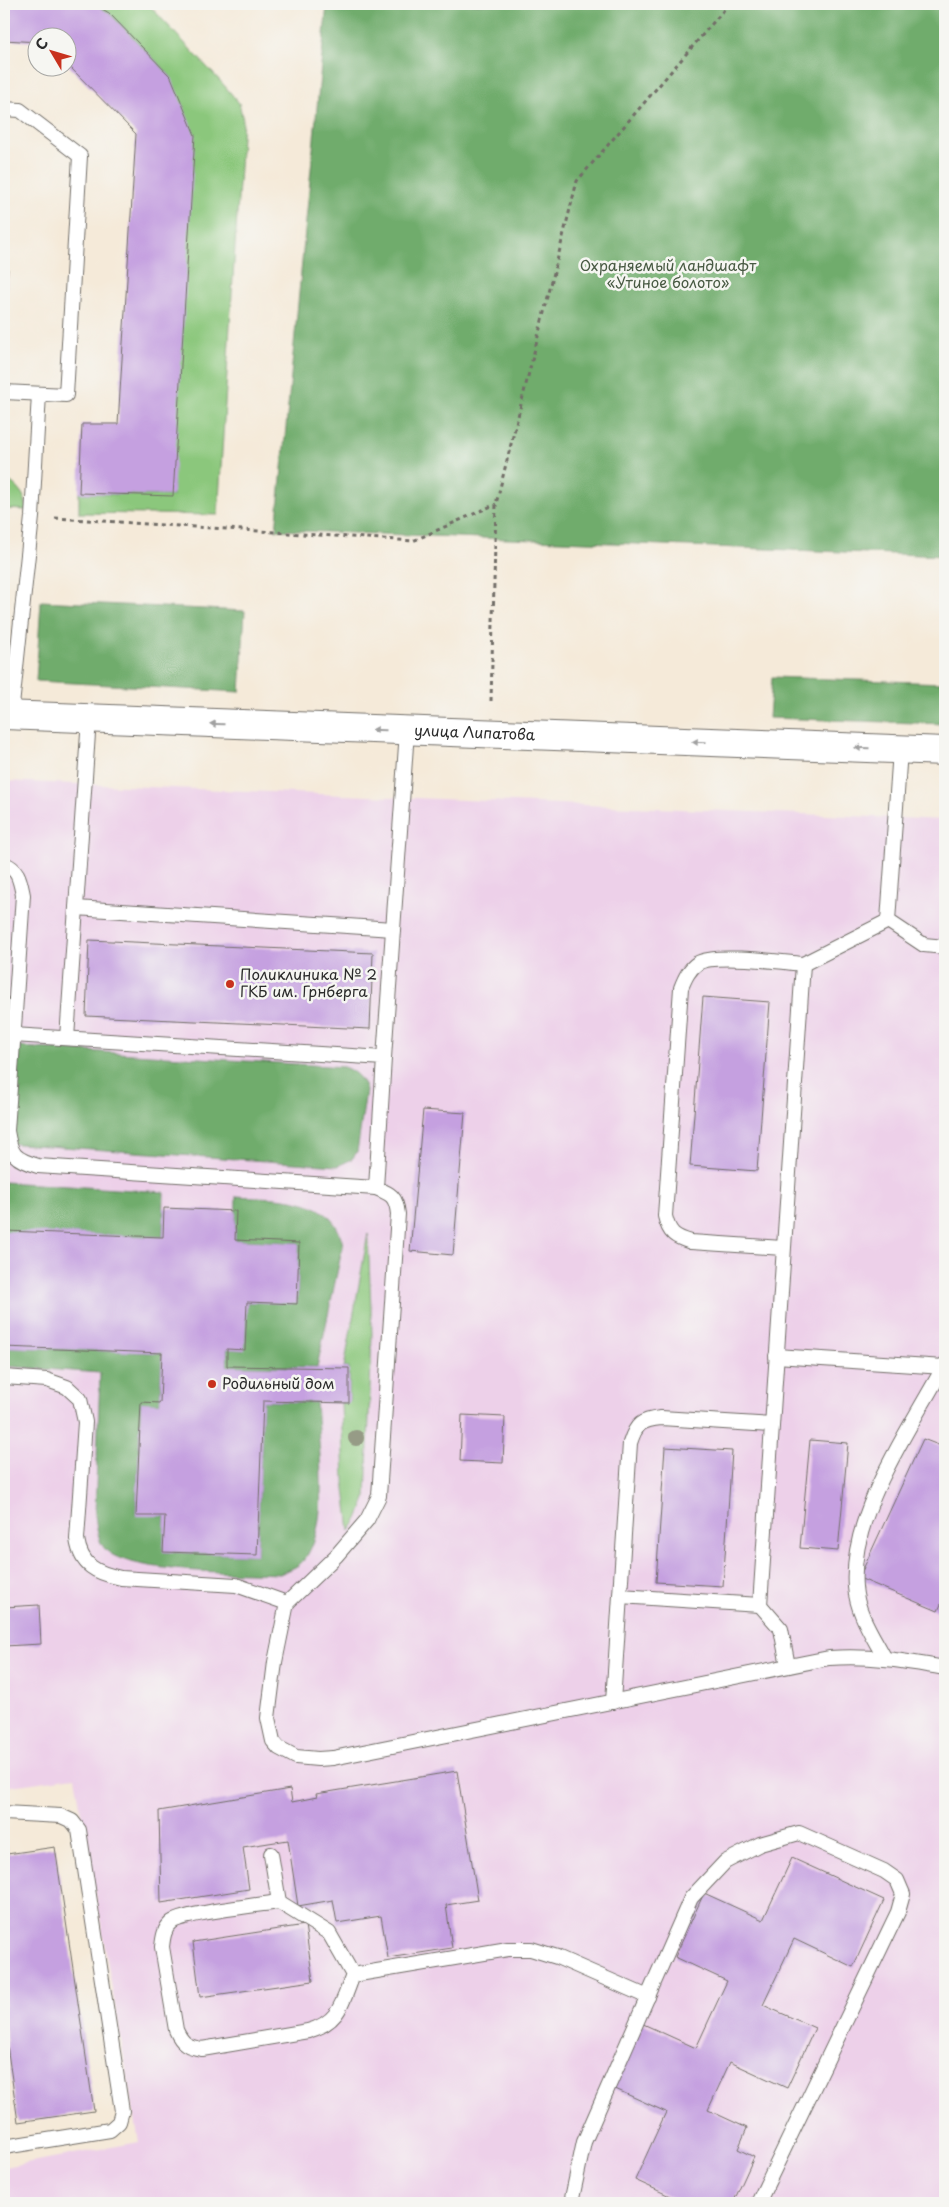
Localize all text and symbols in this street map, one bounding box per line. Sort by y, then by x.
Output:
north arrow [28,28,78,78]
text: С [30,33,53,54]
park label: Охраняемый ландшафт «Утиное болото» [580,253,757,293]
street label: улица Липатова [414,718,536,745]
one-way arrow [209,719,225,727]
one-way arrow [371,726,387,734]
one-way arrow [691,738,707,746]
one-way arrow [853,744,869,752]
place label: Поликлиника № 2 ГКБ им. Грнберга [240,962,377,1002]
marker: Поликлиника № 2 ГКБ им. Грнберга [224,978,236,990]
place label: Родильный дом [222,1371,335,1394]
marker: Родильный дом [206,1378,218,1390]

